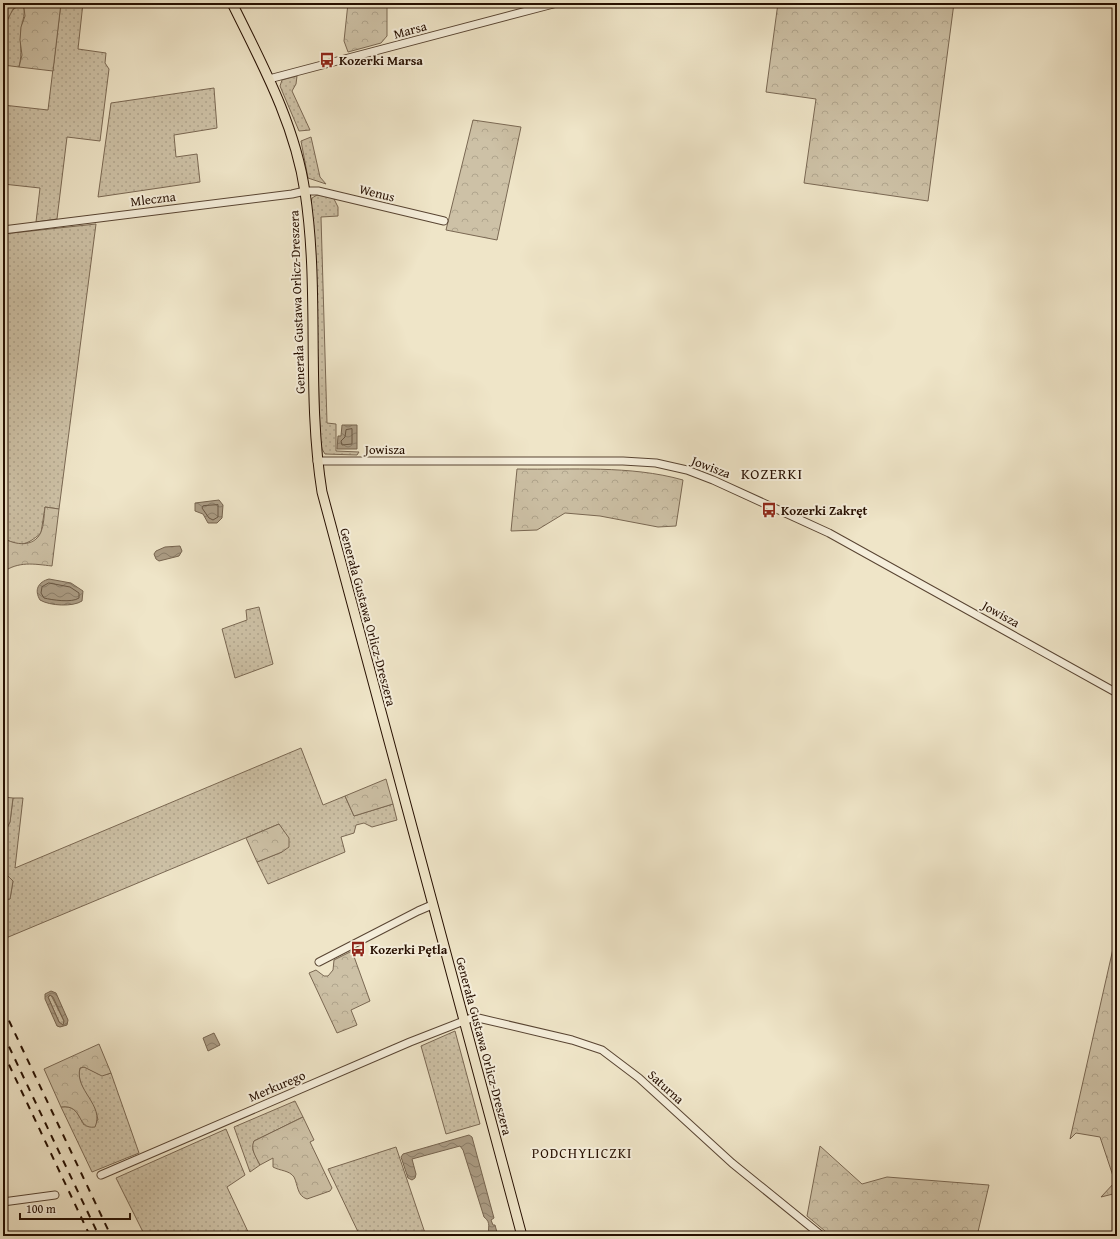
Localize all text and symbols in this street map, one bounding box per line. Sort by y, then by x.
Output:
street label: Marsa [391,16,429,44]
bus stop icon: Kozerki Marsa [318,51,336,69]
place label: Kozerki Marsa [339,51,423,70]
street label: Wenus [357,179,397,207]
street label: Mleczna [129,187,177,211]
street label: Generała Gustawa Orlicz-Dreszera [284,209,310,394]
street label: Jowisza [363,440,406,459]
street label: Jowisza [687,450,734,483]
district label: KOZERKI [741,463,803,484]
bus stop icon: Kozerki Zakręt [760,501,778,519]
place label: Kozerki Zakręt [781,501,868,520]
street label: Generała Gustawa Orlicz-Dreszera [335,526,401,709]
street label: Jowisza [977,595,1024,633]
bus stop icon: Kozerki Pętla [349,940,367,958]
place label: Kozerki Pętla [370,940,448,959]
street label: Generała Gustawa Orlicz-Dreszera [451,955,517,1138]
street label: Merkurego [246,1065,309,1106]
street label: Saturna [644,1066,689,1109]
district label: PODCHYLICZKI [532,1143,632,1163]
scale bar [20,1195,130,1221]
text: 100 m [26,1200,56,1217]

